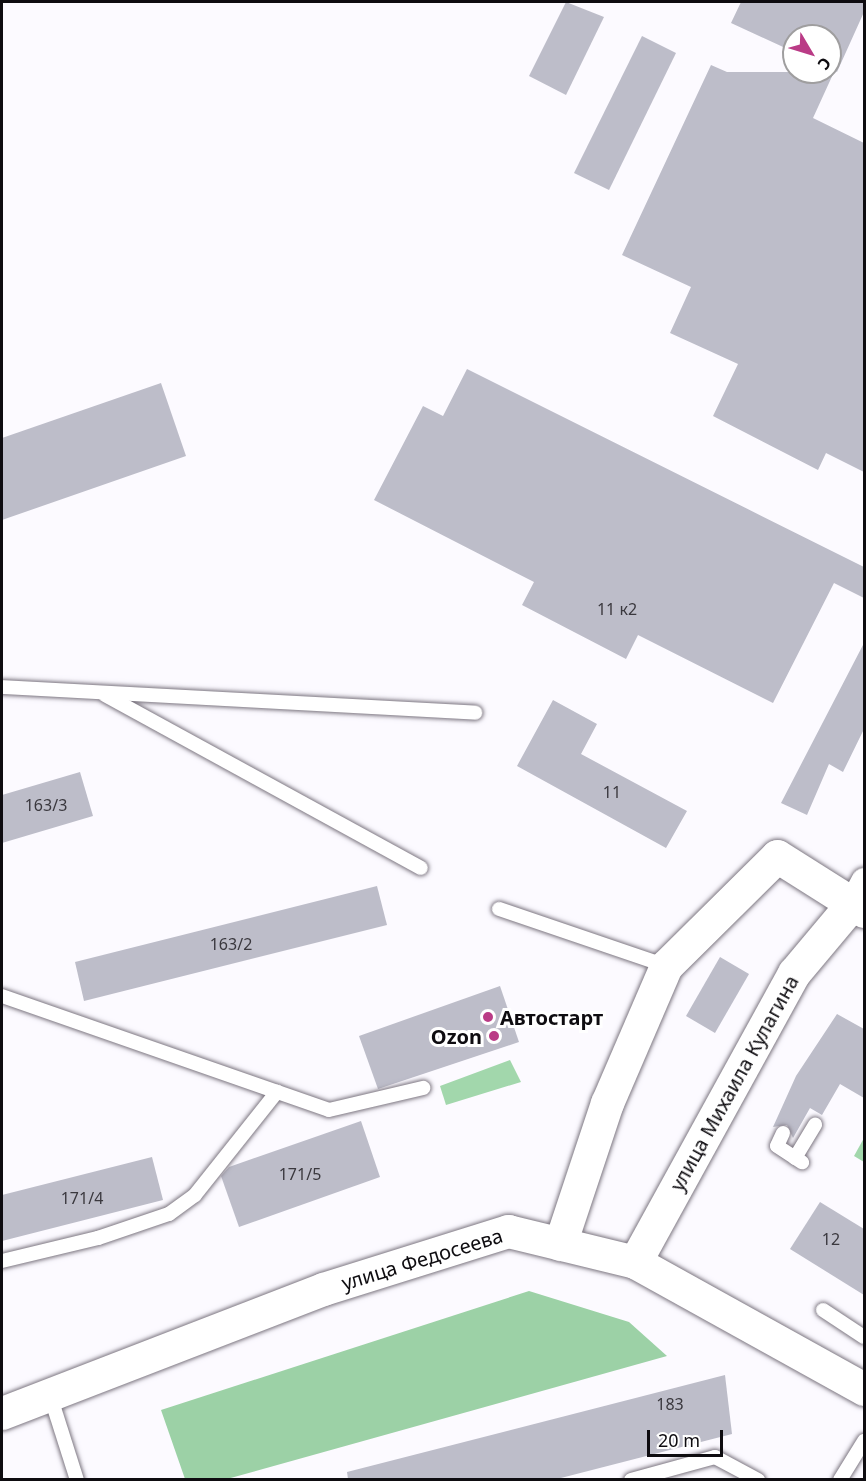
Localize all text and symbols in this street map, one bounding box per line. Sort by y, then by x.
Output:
north arrow [782,24,842,84]
text: С [813,53,836,75]
house number: 11 к2 [597,599,637,619]
house number: 11 [603,782,621,802]
house number: 163/3 [25,795,67,815]
house number: 163/2 [210,934,252,954]
street label: улица Михаила Кулагина [665,971,803,1195]
place label: Автостарт [500,1005,603,1029]
marker: Автостарт [481,1010,495,1024]
place label: Ozon [431,1024,482,1048]
marker: Ozon [487,1029,501,1043]
house number: 171/5 [279,1164,321,1184]
house number: 171/4 [61,1188,103,1208]
street label: улица Федосеева [339,1223,505,1295]
house number: 12 [822,1229,840,1249]
house number: 183 [656,1394,684,1414]
scale bar [650,1418,726,1456]
text: 20 m [658,1428,700,1452]

